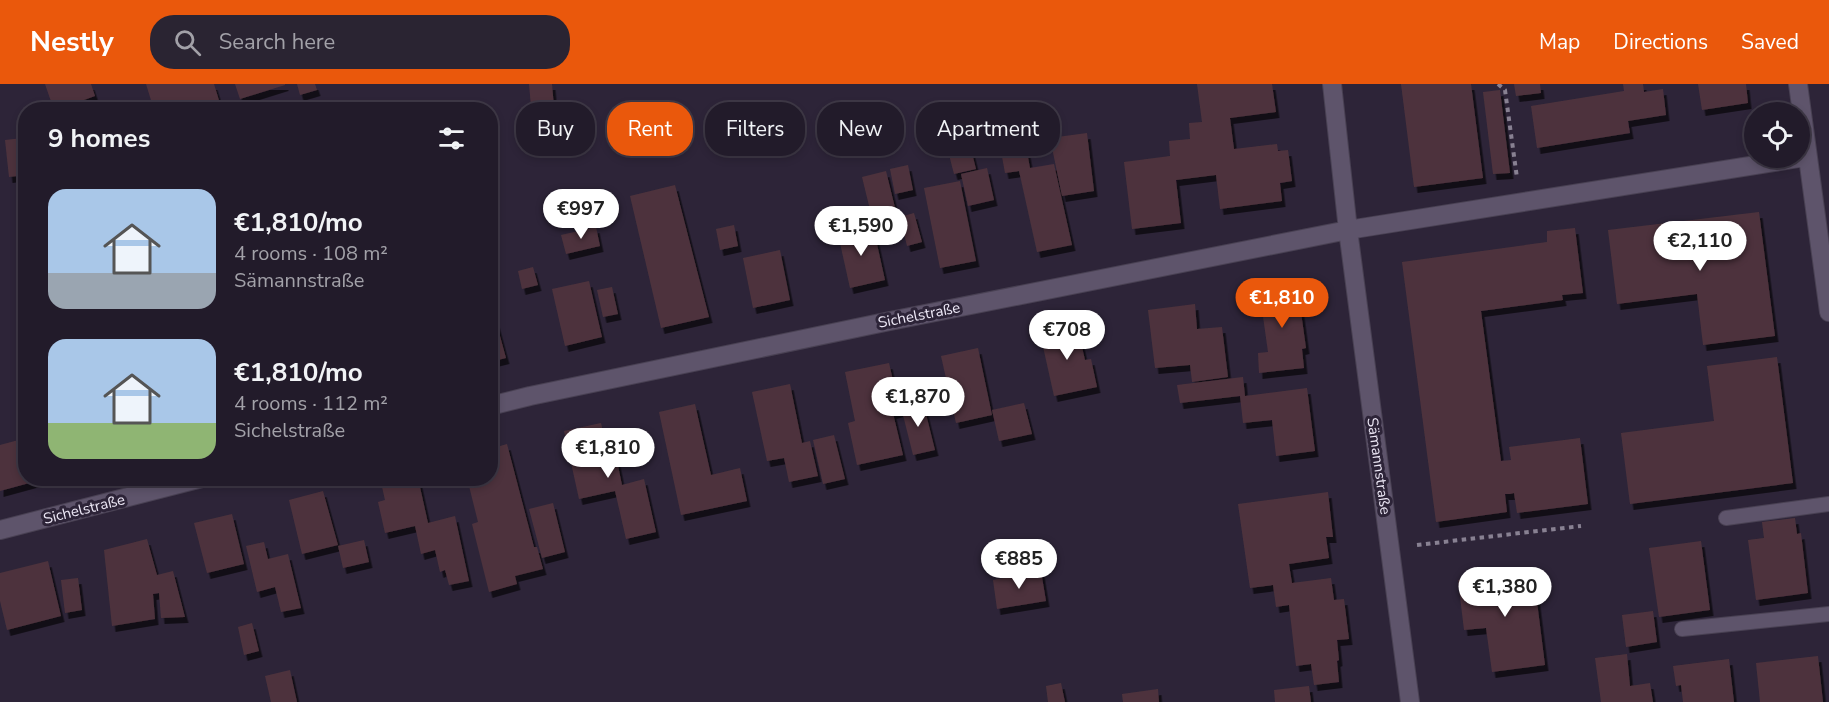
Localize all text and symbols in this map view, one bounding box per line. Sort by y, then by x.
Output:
search box [150,15,570,69]
text: Nestly [30,23,114,61]
icon: search [171,26,204,59]
text: Search here [219,27,335,57]
text: Map [1539,28,1580,56]
text: Directions [1613,28,1708,56]
text: Saved [1741,28,1799,56]
chip: Buy [516,102,595,156]
chip: Rent [607,102,693,156]
chip: Filters [705,102,805,156]
chip: New [817,102,904,156]
chip: Apartment [916,102,1060,156]
map controls [1744,102,1810,168]
button: locate [1744,102,1810,168]
text: 9 homes [48,121,150,156]
icon: filters [435,122,468,155]
pin: €997 [545,189,617,240]
text: €997 [557,195,605,222]
text: €1,810/mo [234,205,363,240]
pin: €1,590 [812,206,910,257]
text: €1,590 [829,212,893,239]
icon: home [96,213,168,285]
pin: €2,110 [1651,221,1749,272]
text: €2,110 [1668,227,1732,254]
text: 4 rooms · 108 m² [234,240,388,267]
text: Sämannstraße [234,267,364,294]
pin: €1,810 [1233,278,1331,329]
text: €1,810 [1250,284,1314,311]
street label: Sichelstraße [876,297,962,333]
pin: €708 [1031,310,1103,361]
text: €708 [1043,316,1091,343]
text: €1,810/mo [234,355,363,390]
icon: home [96,363,168,435]
pin: €1,870 [869,377,967,428]
text: €1,870 [886,383,950,410]
text: 4 rooms · 112 m² [234,390,388,417]
street label: Sämannstraße [1362,416,1396,516]
text: Sichelstraße [234,417,345,444]
pin: €1,810 [559,428,657,479]
text: €1,810 [576,434,640,461]
street label: Sichelstraße [41,489,127,529]
pin: €885 [983,539,1055,590]
text: €885 [995,545,1043,572]
pin: €1,380 [1456,567,1554,618]
text: €1,380 [1473,573,1537,600]

